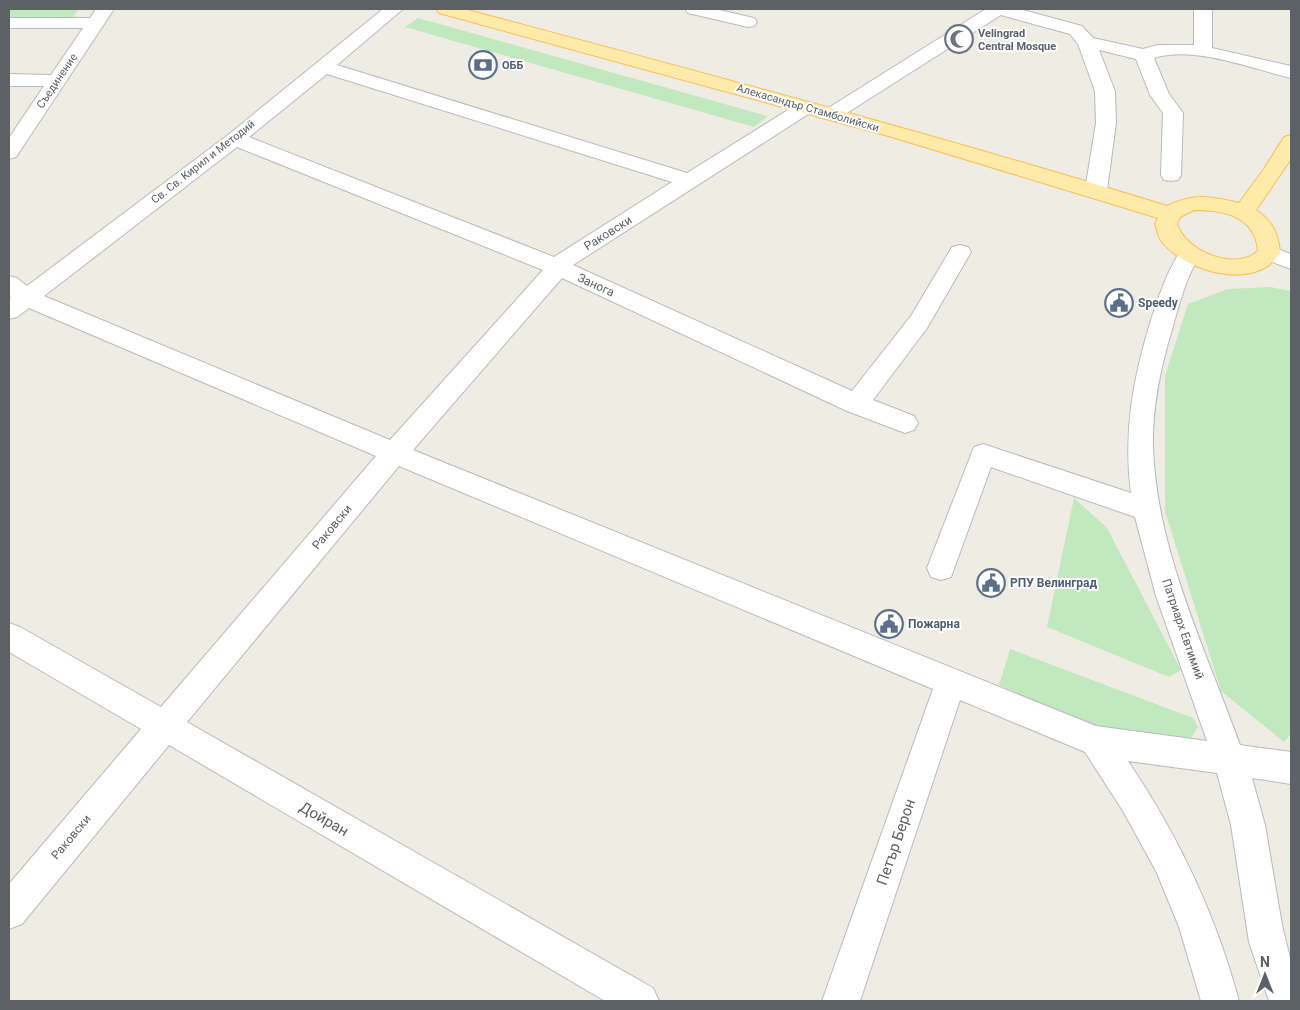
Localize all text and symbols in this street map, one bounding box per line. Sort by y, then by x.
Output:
mosque icon: Velingrad Central Mosque [944,24,974,54]
place label: Velingrad Central Mosque [978,27,1056,53]
bank icon: ОББ [468,50,498,80]
street label: Съединение [34,51,80,111]
place label: ОББ [502,59,523,72]
street label: Алекасандър Стамболийски [735,81,881,135]
street label: Св. Св. Кирил и Методий [149,118,257,206]
street label: Раковски [581,213,635,253]
street label: Занога [575,270,617,300]
public building icon: Speedy [1104,288,1134,318]
place label: Speedy [1138,296,1179,310]
street label: Раковски [309,502,355,552]
public building icon: РПУ Велинград [976,568,1006,598]
place label: РПУ Велинград [1010,576,1098,590]
street label: Патриарх Евтимий [1159,577,1207,681]
public building icon: Пожарна [874,609,904,639]
place label: Пожарна [908,617,960,631]
street label: Петър Берон [873,796,919,888]
street label: Дойран [296,798,352,840]
street label: Раковски [48,812,94,862]
north arrow [1240,950,1290,1000]
text: N [1260,954,1270,970]

